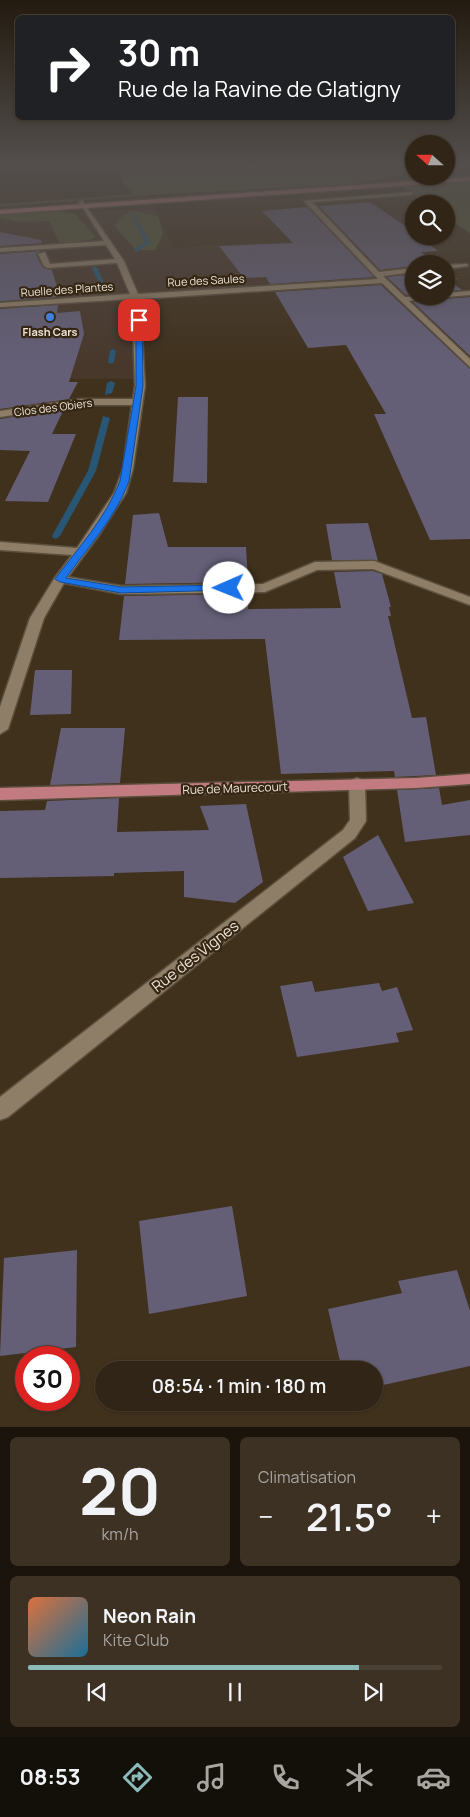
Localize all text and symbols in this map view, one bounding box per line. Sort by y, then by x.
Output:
text: 30 m [118,29,200,77]
icon: right [35,35,100,100]
text: Rue de la Ravine de Glatigny [118,74,401,104]
north arrow [405,135,455,185]
map controls [405,135,455,305]
button: search [405,195,455,245]
button: layers [405,255,455,305]
street label: Rue des Saules [167,270,245,290]
street label: Ruelle des Plantes [20,278,114,300]
pin [118,299,160,341]
icon: arrive [125,306,153,334]
marker: Flash Cars [44,311,56,323]
place label: Flash Cars [23,324,77,339]
street label: Clos des Obiers [13,395,93,419]
position arrow [202,561,254,613]
street label: Rue de Maurecourt [182,778,288,798]
street label: Rue des Vignes [147,915,243,997]
speed limit sign: 30 [15,1346,80,1411]
text: 08:54 · 1 min · 180 m [152,1373,326,1399]
text: 20 [79,1446,161,1535]
text: Climatisation [258,1466,356,1488]
text: 21.5° [306,1490,393,1542]
text: − [258,1497,273,1535]
text: + [426,1497,442,1535]
text: km/h [101,1523,139,1545]
text: Neon Rain [103,1603,196,1629]
text: Kite Club [103,1629,169,1651]
icon: previous [83,1678,111,1706]
icon: pause [221,1678,249,1706]
icon: next [359,1678,387,1706]
icon: directions [120,1760,155,1795]
icon: music [194,1760,229,1795]
icon: phone [268,1760,303,1795]
icon: climate [342,1760,377,1795]
icon: car [416,1760,451,1795]
text: 08:53 [19,1762,81,1792]

